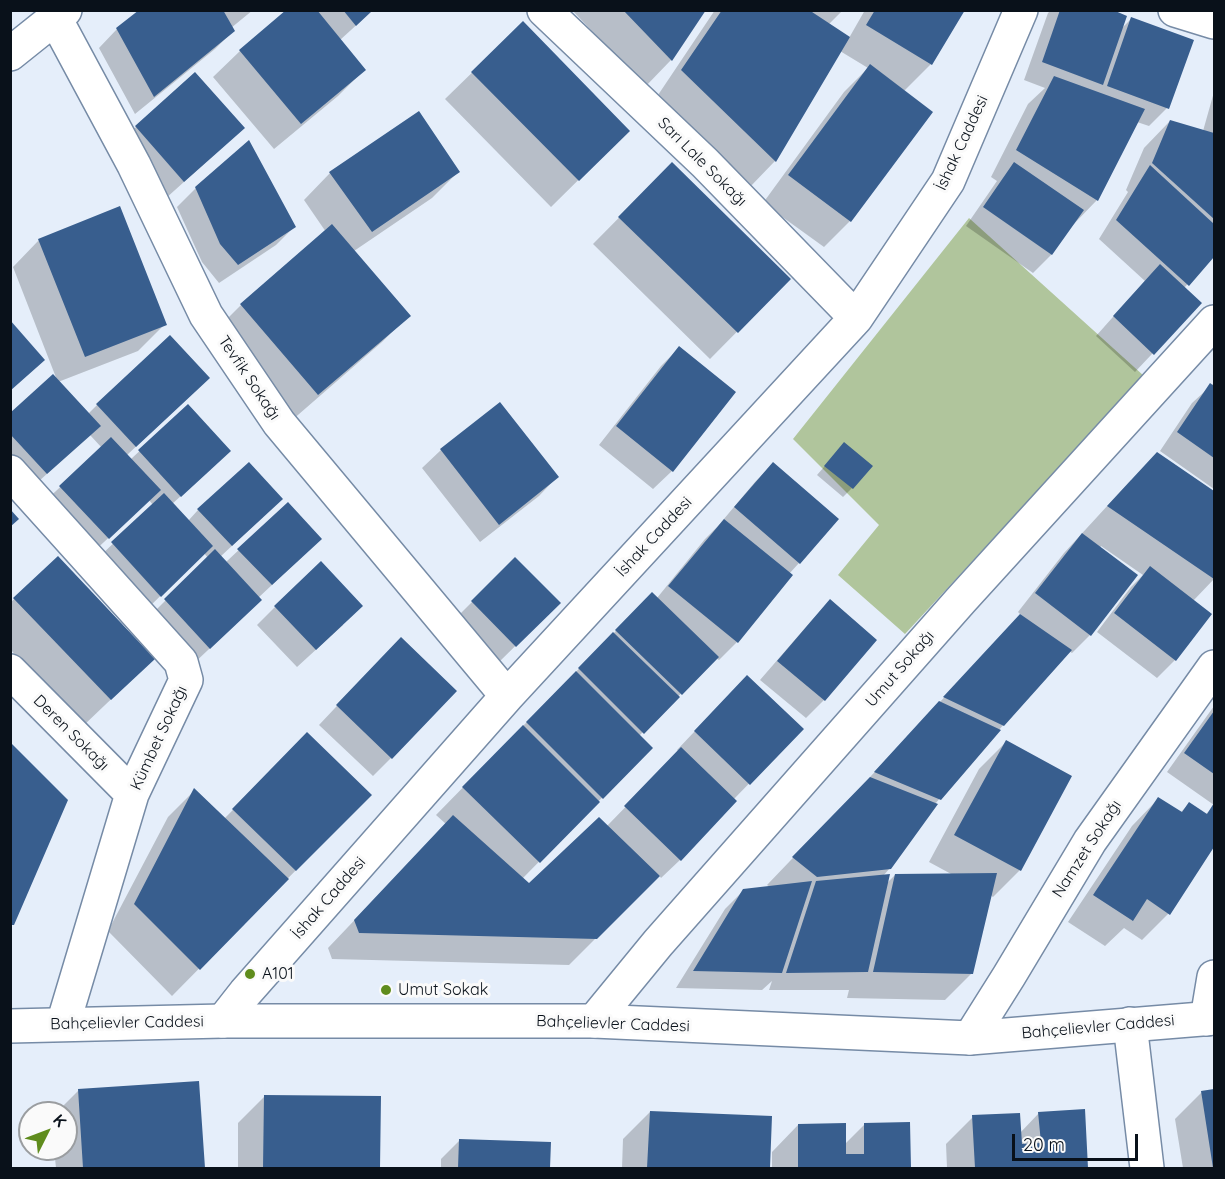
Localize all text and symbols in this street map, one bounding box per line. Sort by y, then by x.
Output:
street label: İshak Caddesi [932,92,992,194]
street label: Sarı Lale Sokağı [653,113,751,211]
street label: Tevfik Sokağı [214,332,284,424]
street label: İshak Caddesi [612,493,696,581]
street label: Umut Sokağı [862,627,938,711]
street label: Kümbet Sokağı [126,683,192,793]
street label: Deren Sokağı [29,691,113,775]
street label: Namzet Sokağı [1048,797,1126,901]
street label: İshak Caddesi [288,853,370,943]
place label: A101 [262,964,294,984]
marker: A101 [243,967,257,981]
place label: Umut Sokak [398,980,488,1000]
marker: Umut Sokak [379,983,393,997]
street label: Bahçelievler Caddesi [1021,1011,1175,1043]
street label: Bahçelievler Caddesi [50,1012,204,1034]
street label: Bahçelievler Caddesi [536,1012,690,1036]
north arrow [18,1101,78,1161]
text: K [49,1110,71,1131]
scale bar [1015,1122,1141,1160]
text: 20 m [1023,1133,1065,1156]

